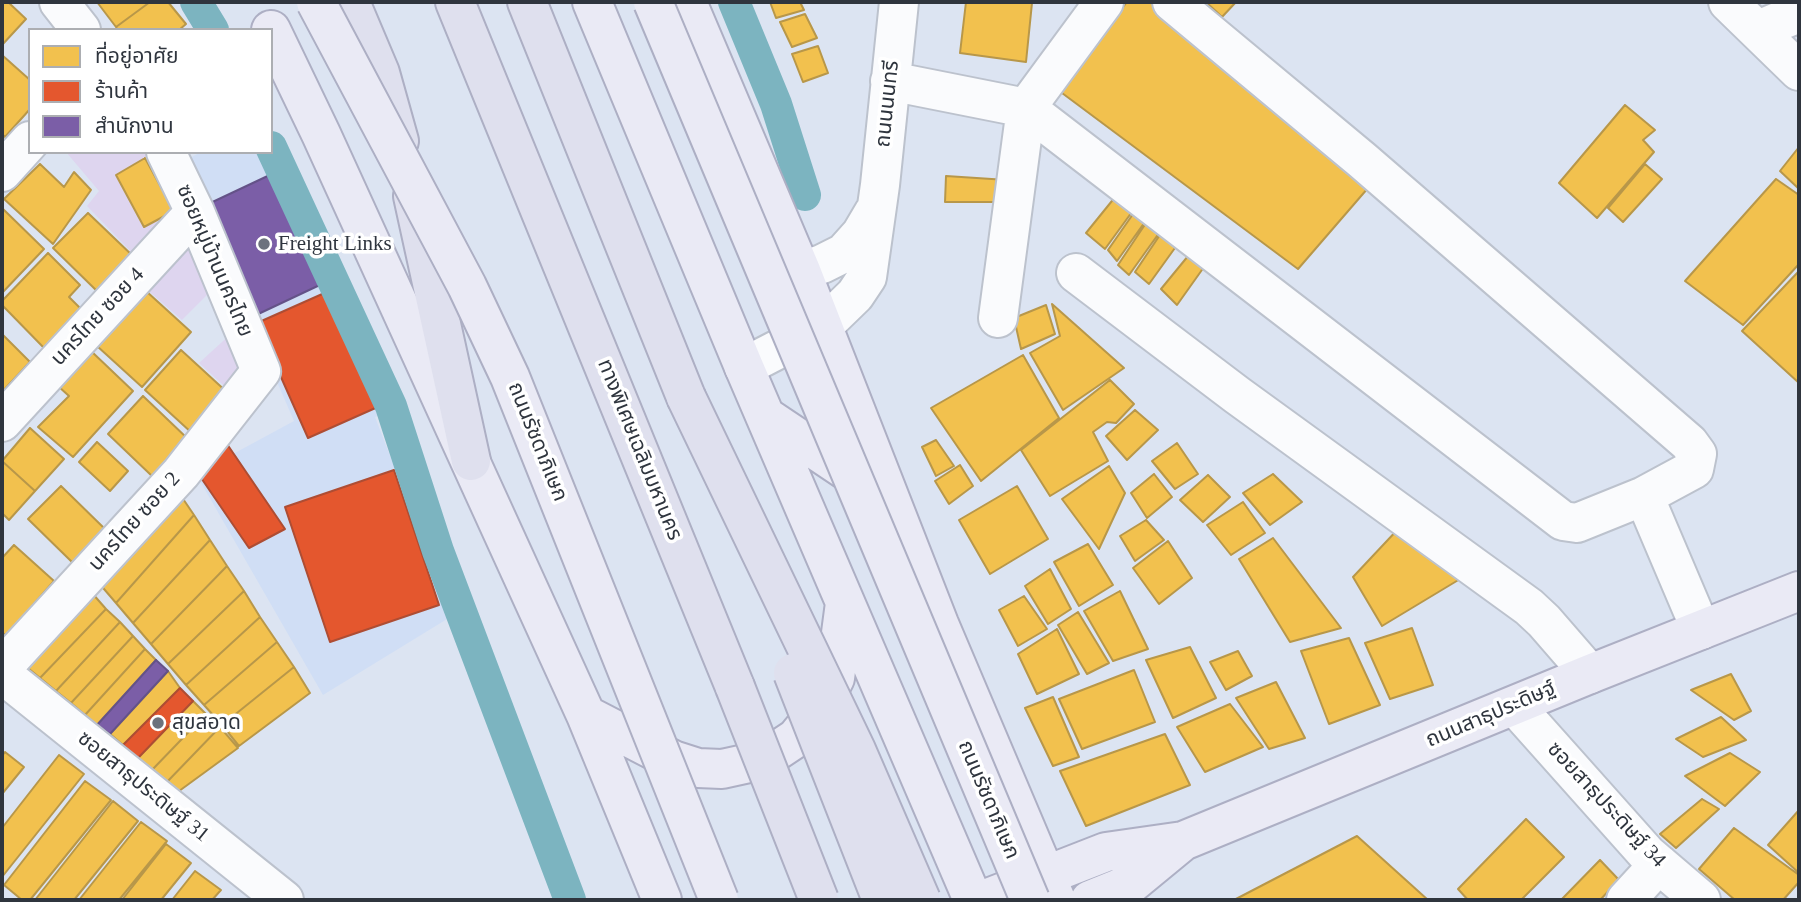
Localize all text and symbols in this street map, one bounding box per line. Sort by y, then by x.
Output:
legend [28,28,273,154]
text: ที่อยู่อาศัย [95,44,179,68]
street label: ถนนนนทรี [871,59,905,149]
text: ร้านค้า [95,79,148,103]
text: สำนักงาน [95,114,174,138]
street label: ซอยหมู่บ้านนครไทย [171,181,257,341]
place label: Freight Links [278,231,392,257]
marker: Freight Links [256,236,272,252]
street label: นครไทย ซอย 4 [46,263,150,371]
street label: ทางพิเศษเฉลิมมหานคร [591,356,687,544]
street label: ถนนรัชดาภิเษก [502,379,572,505]
street label: นครไทย ซอย 2 [84,467,186,577]
street label: ถนนสาธุประดิษฐ์ [1422,676,1560,754]
place label: สุขสอาด [172,710,241,736]
marker: สุขสอาด [150,715,166,731]
street label: ซอยสาธุประดิษฐ์ 31 [72,726,214,848]
street label: ถนนรัชดาภิเษก [952,737,1024,863]
street label: ซอยสาธุประดิษฐ์ 34 [1541,737,1671,873]

